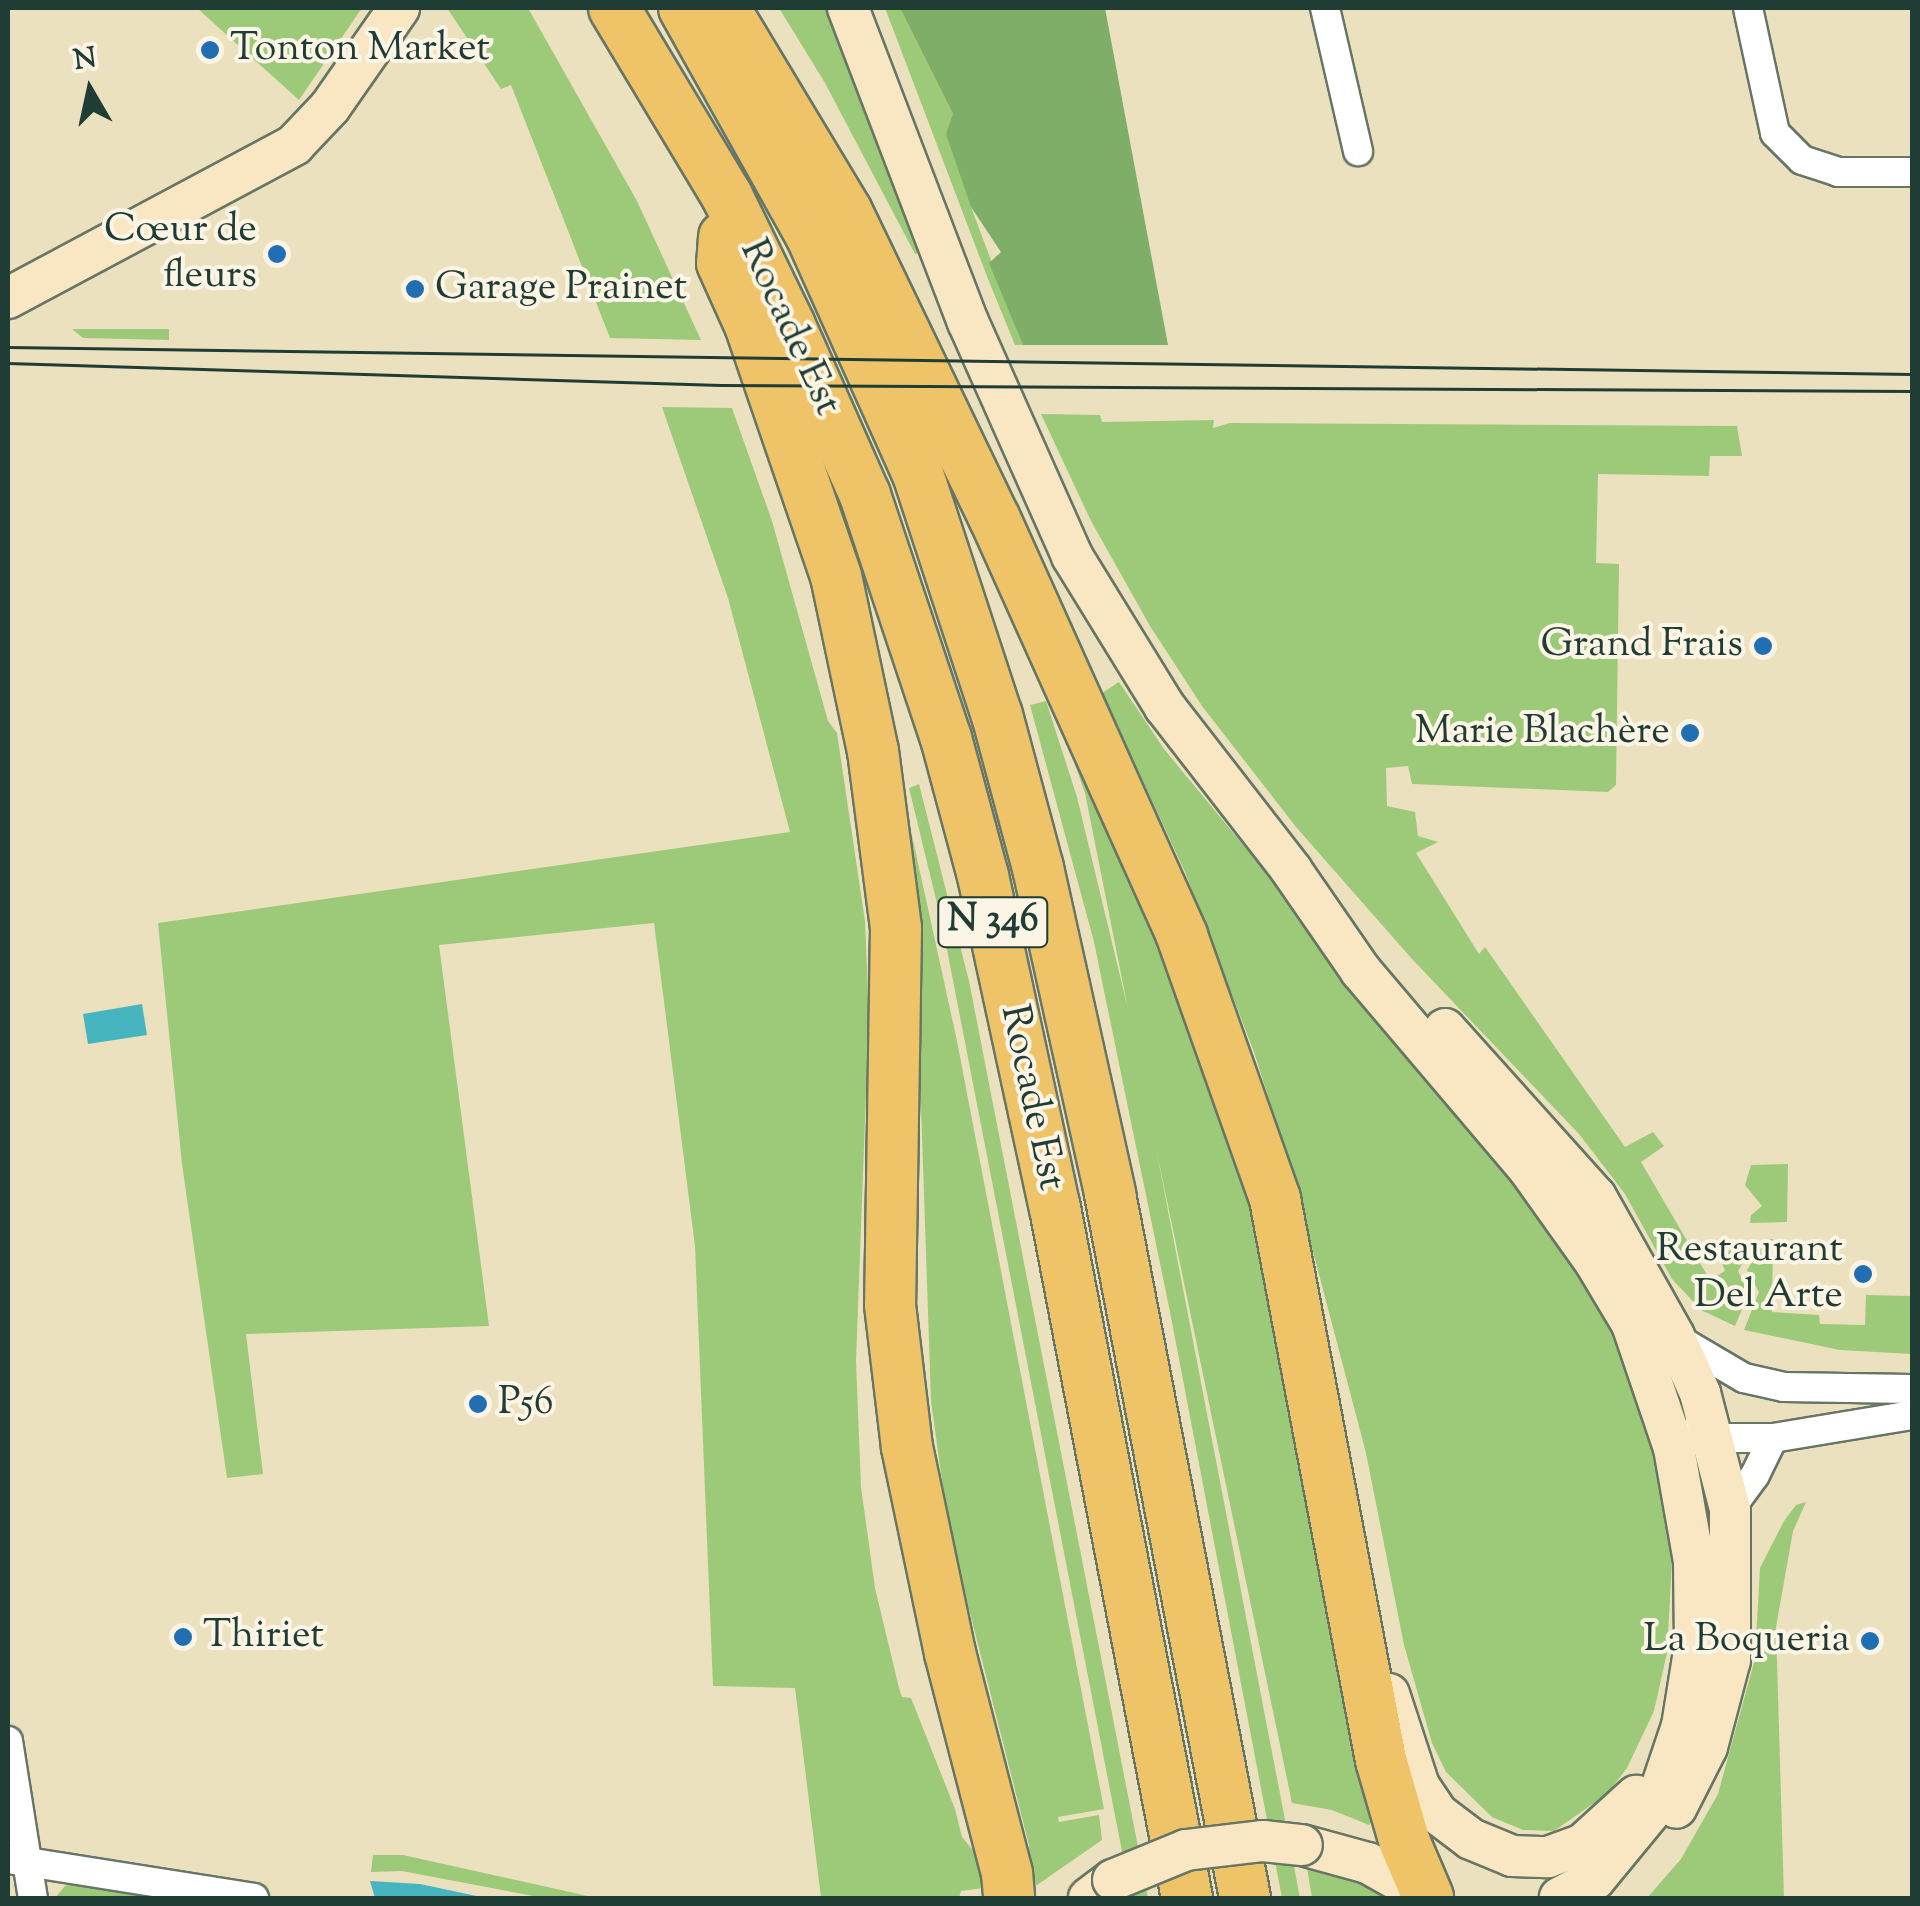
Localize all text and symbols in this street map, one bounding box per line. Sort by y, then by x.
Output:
place label: Tonton Market [230,26,490,74]
text: N [71,39,99,82]
marker: Tonton Market [199,39,221,61]
north arrow [40,40,140,140]
place label: Cœur de fleurs [104,207,257,301]
street label: Rocade Est [727,233,851,423]
marker: Cœur de fleurs [266,243,288,265]
place label: Garage Prainet [435,265,687,313]
marker: Garage Prainet [404,278,426,300]
place label: Grand Frais [1540,622,1743,670]
marker: Grand Frais [1752,635,1774,657]
place label: Marie Blachère [1415,709,1670,757]
marker: Marie Blachère [1679,722,1701,744]
road number: N 346 [936,889,1050,955]
street label: Rocade Est [988,1001,1074,1195]
place label: Restaurant Del Arte [1656,1227,1843,1321]
marker: Restaurant Del Arte [1852,1263,1874,1285]
place label: P56 [498,1380,554,1428]
marker: P56 [467,1393,489,1415]
place label: Thiriet [203,1613,324,1661]
place label: La Boqueria [1643,1617,1850,1665]
marker: Thiriet [172,1626,194,1648]
marker: La Boqueria [1859,1630,1881,1652]

